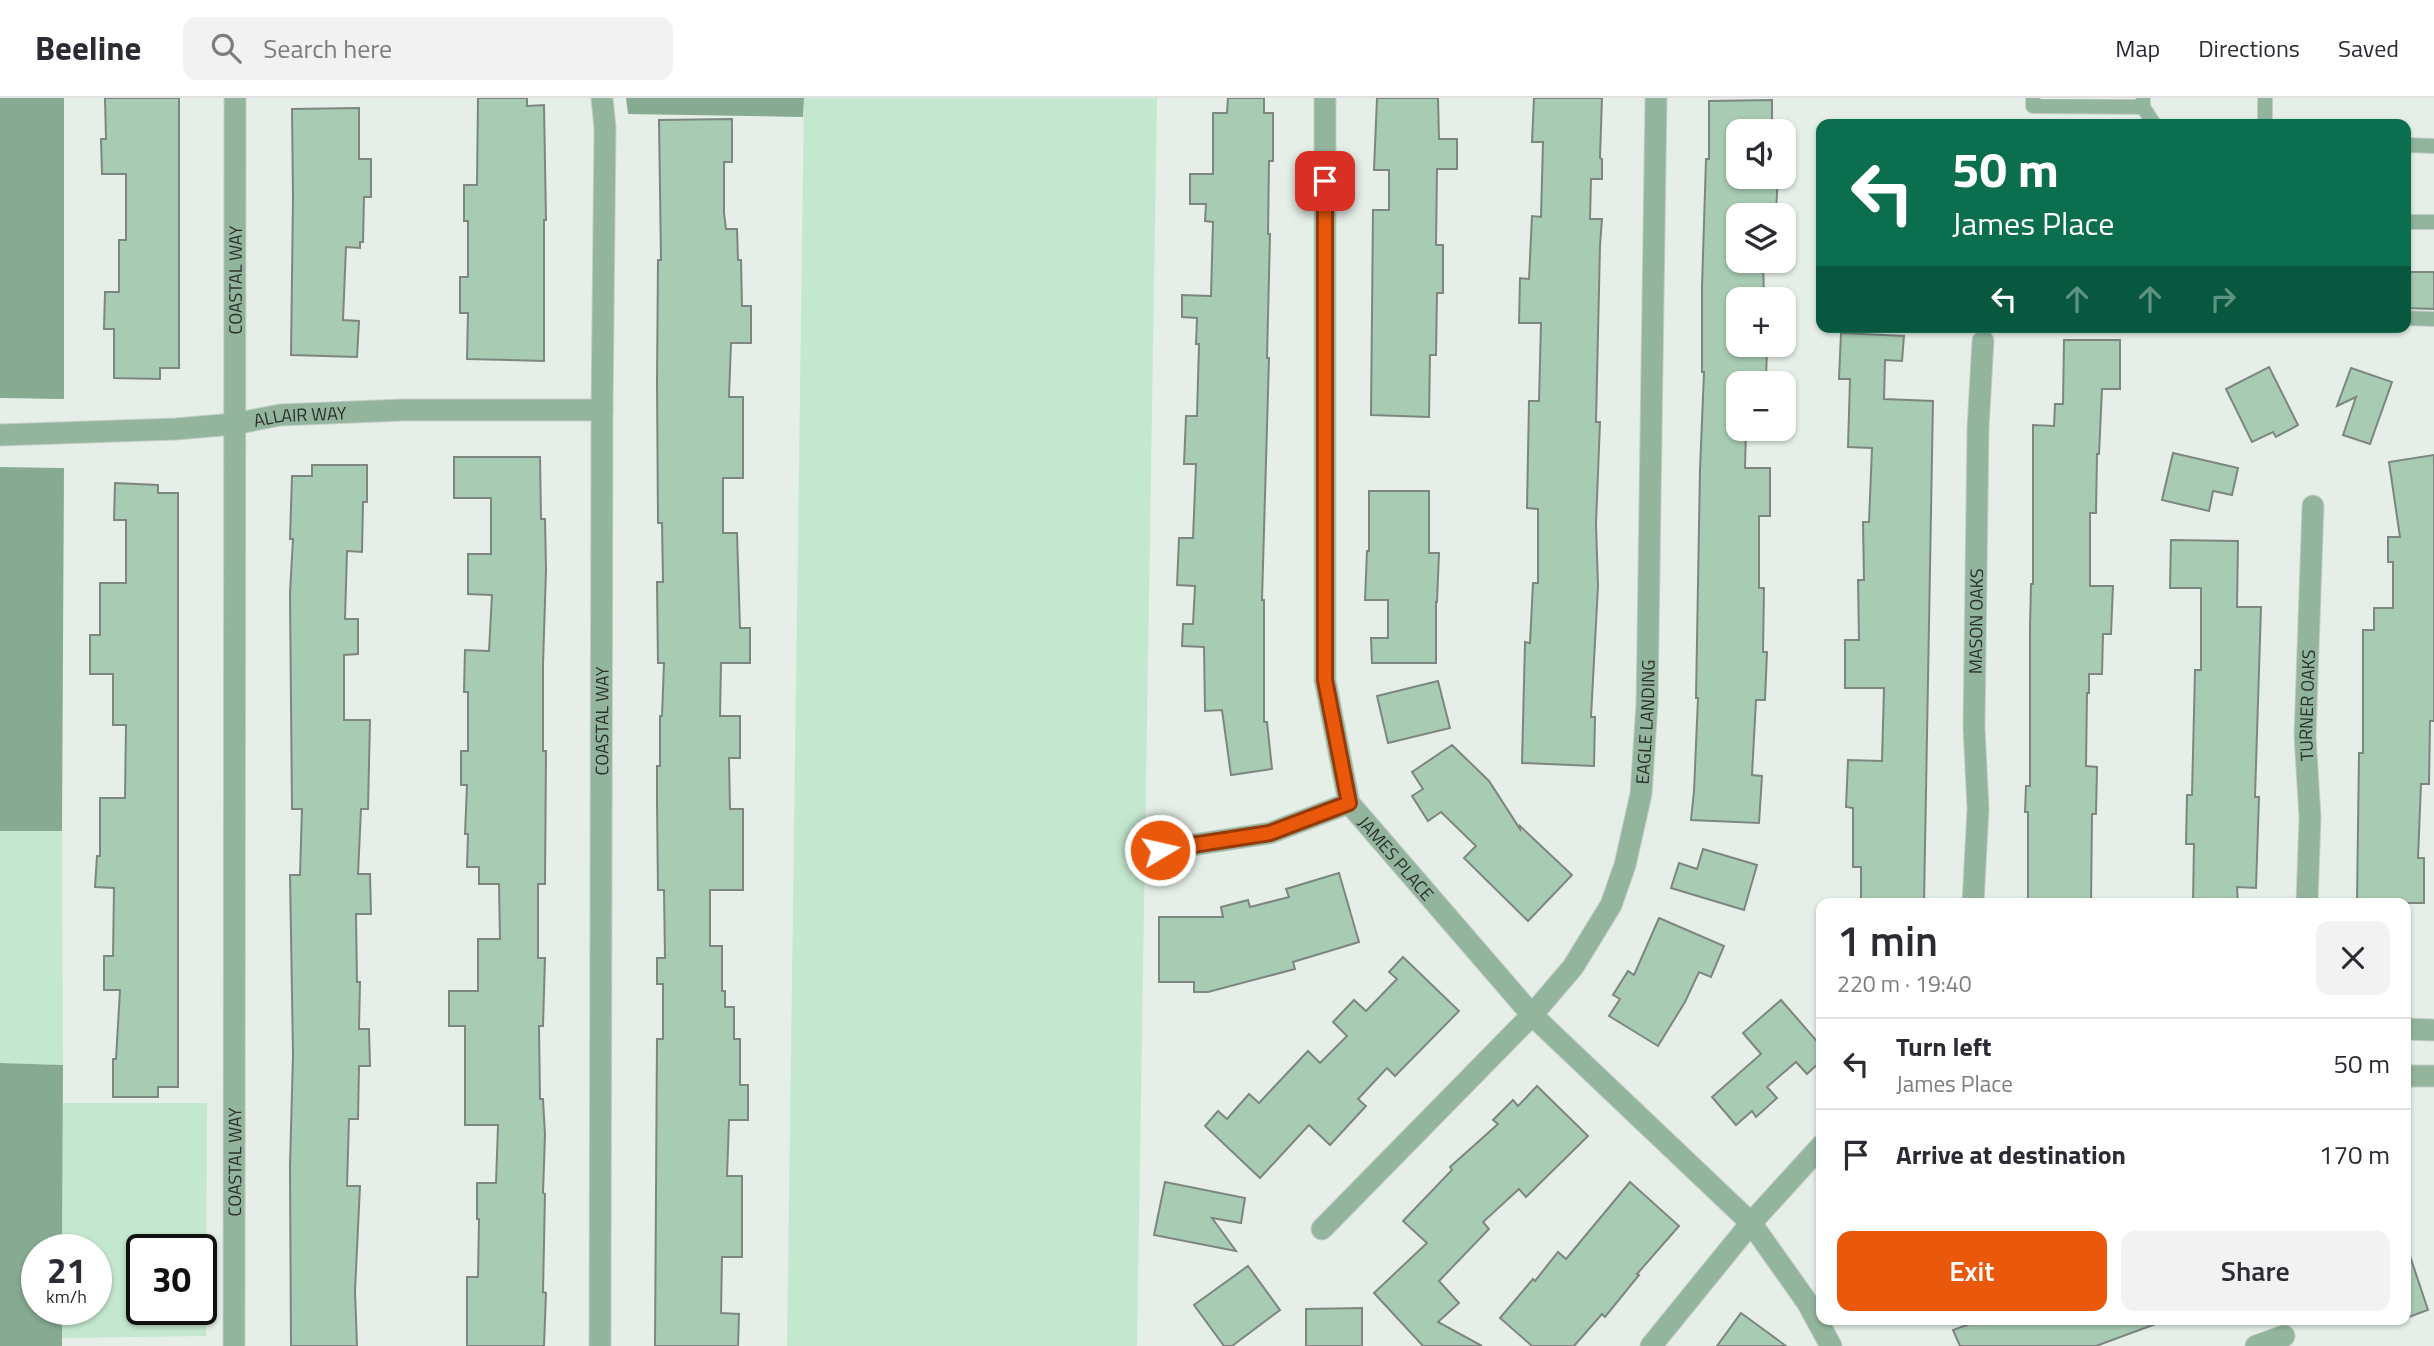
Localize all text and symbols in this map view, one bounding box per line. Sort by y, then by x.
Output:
search box [183,17,673,80]
text: Beeline [35,23,141,73]
icon: search [207,29,245,67]
text: Search here [263,29,392,68]
text: Map [2115,30,2160,66]
text: Directions [2198,30,2300,66]
text: Saved [2338,30,2399,66]
map controls [1726,119,1796,441]
button: sound [1726,119,1796,189]
text: 50 m [1952,131,2059,206]
icon: left [1837,147,1928,238]
pin [1295,151,1355,211]
icon: arrive [1306,162,1344,200]
text: James Place [1952,199,2114,247]
button: layers [1726,203,1796,273]
street label: COASTAL WAY [221,225,248,334]
icon: left [1985,280,2023,318]
icon: ahead [2058,280,2096,318]
icon: ahead [2131,280,2169,318]
icon: right [2204,280,2242,318]
button: + [1726,287,1796,357]
button: − [1726,371,1796,441]
street label: ALLAIR WAY [251,399,347,433]
street label: MASON OAKS [1961,568,1990,674]
street label: TURNER OAKS [2291,649,2322,762]
street label: EAGLE LANDING [1628,659,1661,785]
street label: COASTAL WAY [588,666,615,775]
street label: JAMES PLACE [1352,810,1441,906]
position arrow [1123,813,1197,887]
text: 1 min [1837,908,1938,972]
button: close [2316,921,2390,995]
text: 220 m · 19:40 [1837,966,1972,1001]
text: Turn left [1896,1027,1991,1066]
text: 50 m [2333,1044,2390,1083]
icon: left [1837,1045,1875,1083]
text: James Place [1896,1066,2013,1101]
street label: COASTAL WAY [221,1107,248,1216]
text: Arrive at destination [1896,1135,2126,1174]
text: 170 m [2319,1135,2390,1174]
icon: arrive [1837,1136,1875,1174]
button: Exit [1837,1231,2107,1311]
button: Share [2121,1231,2390,1311]
speed limit sign: 30 [126,1234,217,1325]
text: 21 [47,1243,86,1297]
text: km/h [46,1283,87,1310]

